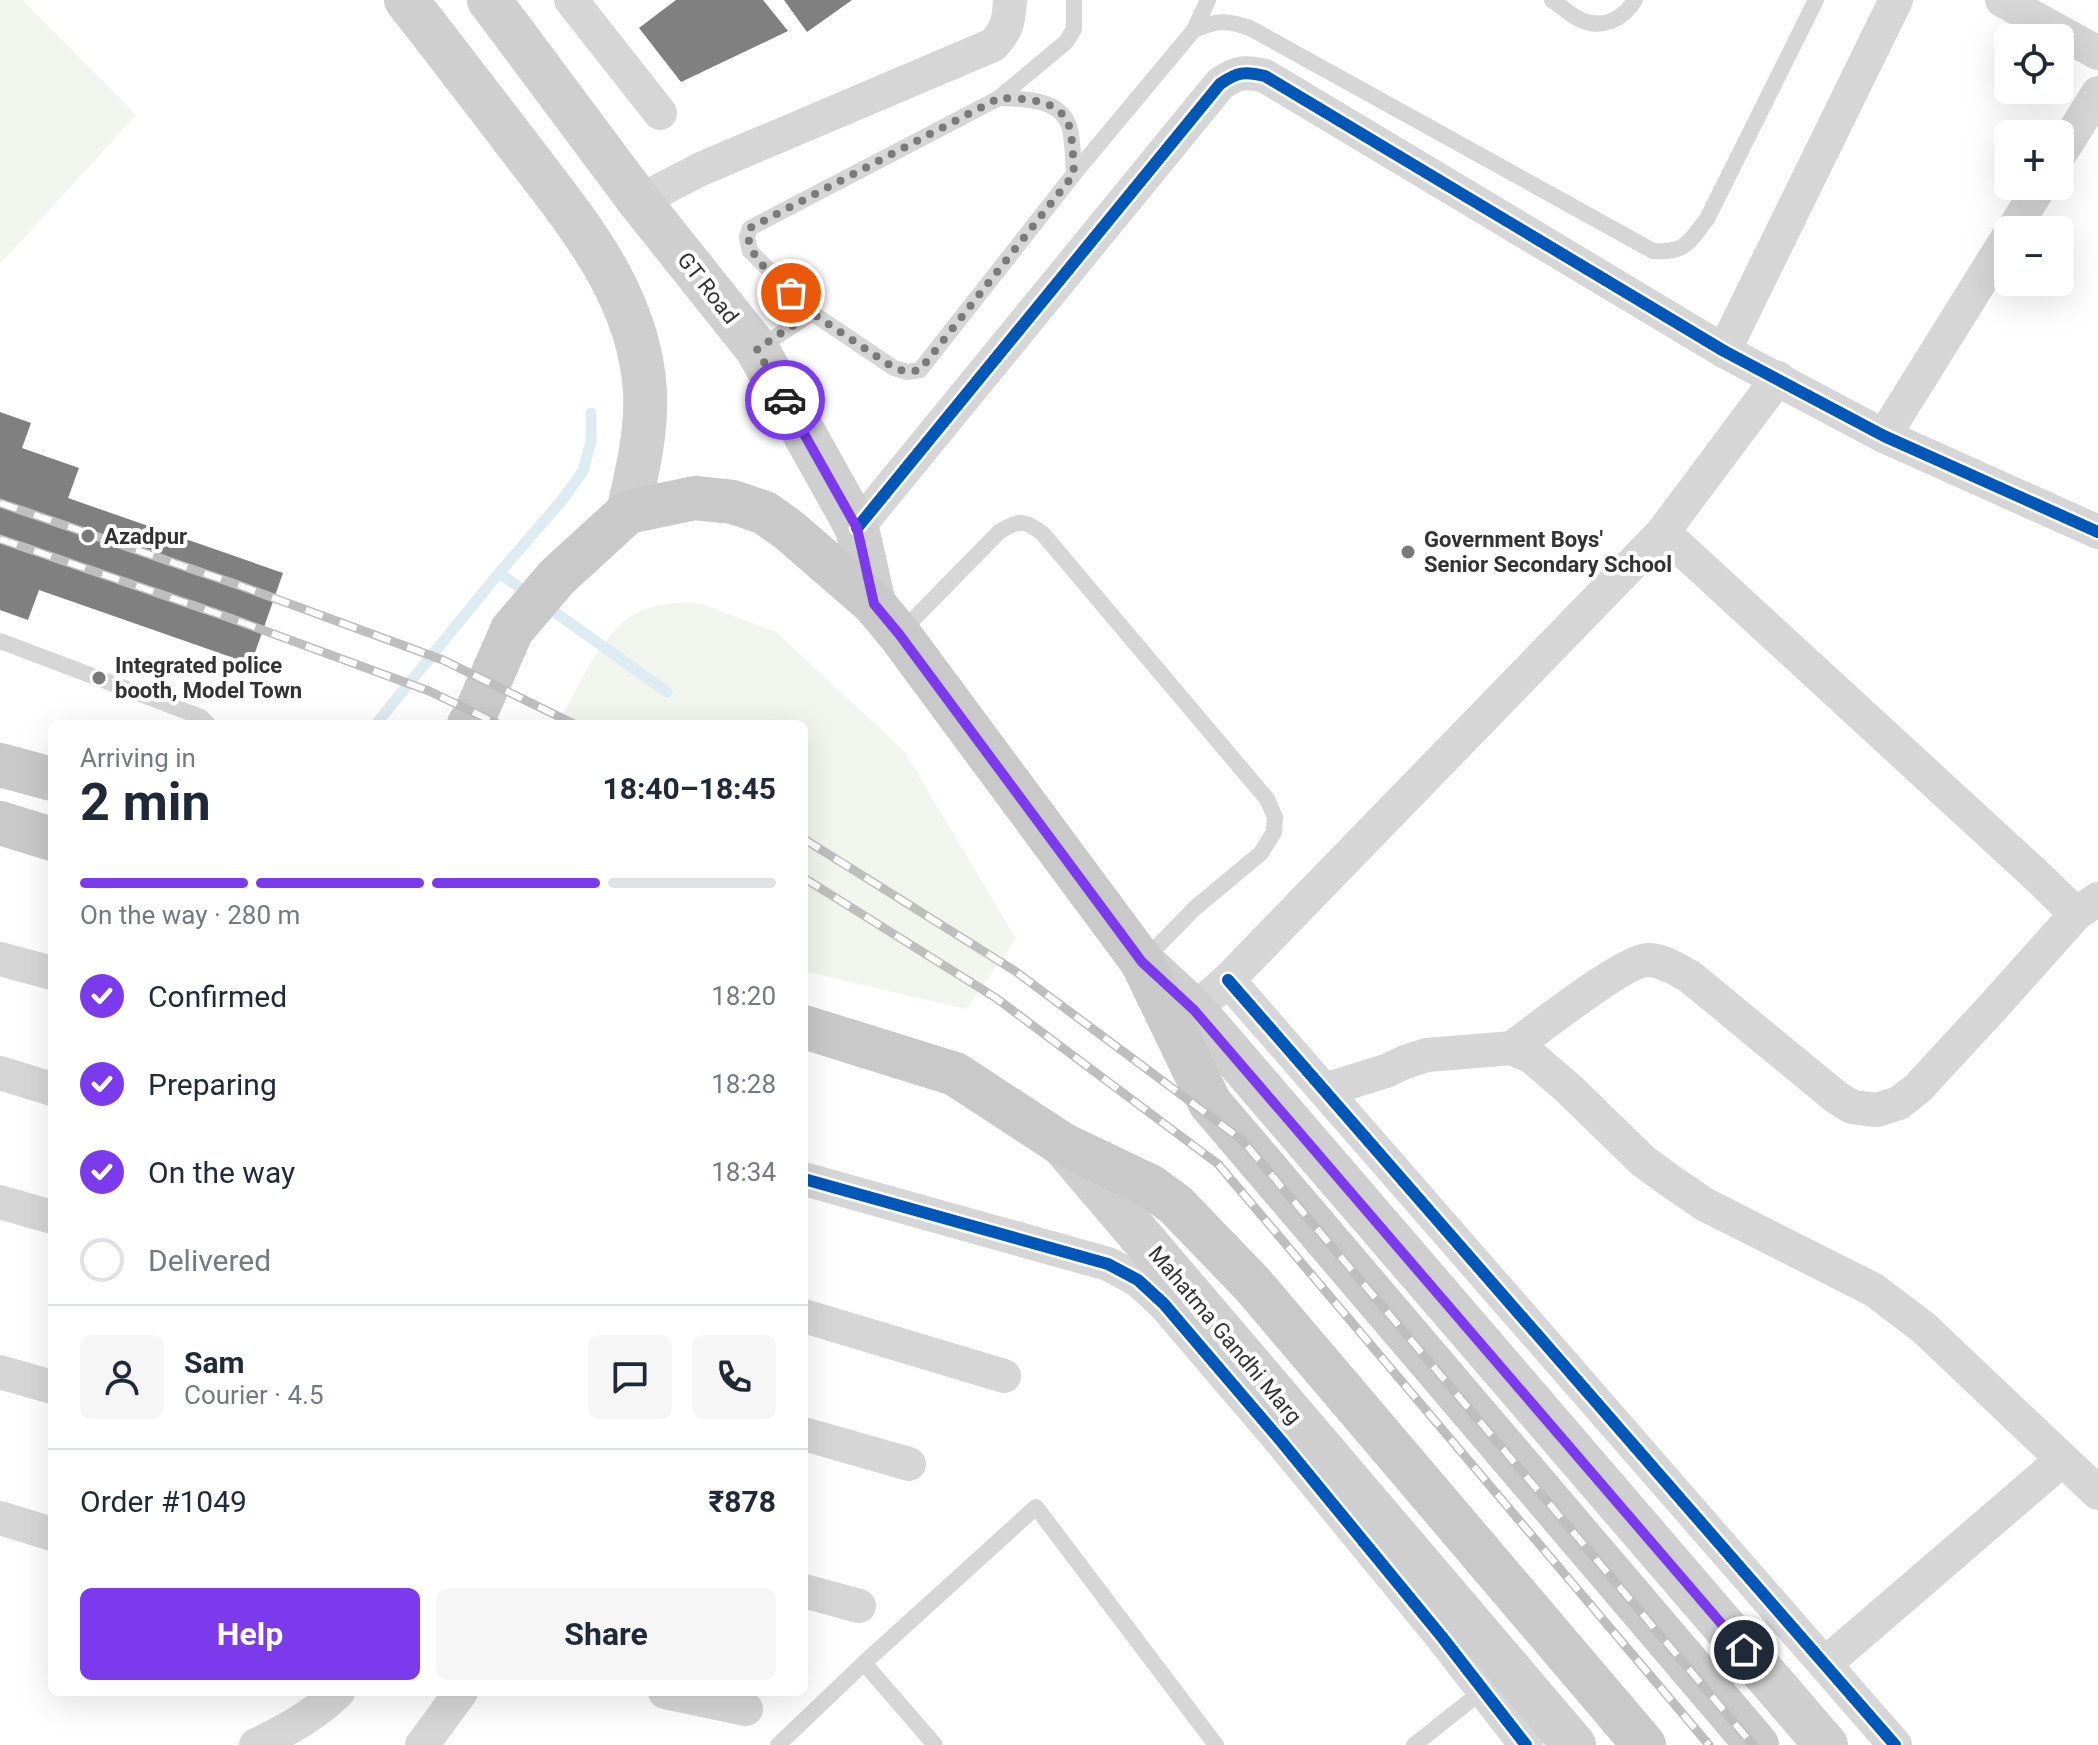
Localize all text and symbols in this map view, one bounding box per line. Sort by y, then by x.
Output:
map controls [1994,24,2074,296]
button: locate [1994,24,2074,104]
button: + [1994,120,2074,200]
button: − [1994,216,2074,296]
street label: GT Road [672,247,744,329]
pin [757,259,825,327]
icon: bag [769,271,813,315]
courier [745,360,825,440]
icon: car [763,378,807,422]
place label: Azadpur [104,524,187,549]
marker: Azadpur [79,527,97,545]
place label: Government Boys' Senior Secondary School [1424,527,1672,577]
marker: Government Boys' Senior Secondary School [1399,543,1417,561]
place label: Integrated police booth, Model Town [115,653,302,703]
marker: Integrated police booth, Model Town [90,669,108,687]
text: Arriving in [80,743,196,773]
text: 18:40–18:45 [602,771,776,806]
text: 2 min [80,772,211,833]
text: On the way · 280 m [80,900,300,930]
icon: check [80,974,124,1018]
text: Confirmed [148,979,287,1014]
text: 18:20 [711,981,776,1011]
icon: check [80,1062,124,1106]
text: Preparing [148,1067,277,1102]
text: 18:28 [711,1069,776,1099]
icon: check [80,1150,124,1194]
text: On the way [148,1155,295,1190]
text: 18:34 [711,1157,776,1187]
street label: Mahatma Gandhi Marg [1143,1241,1307,1429]
text: Delivered [148,1243,271,1278]
button: person [80,1335,164,1419]
button: chat [588,1335,672,1419]
button: phone [692,1335,776,1419]
text: Sam [184,1345,245,1380]
text: Courier · 4.5 [184,1380,324,1410]
text: Order #1049 [80,1484,247,1519]
text: ₹878 [709,1484,776,1519]
button: Help [80,1588,420,1680]
button: Share [436,1588,776,1680]
pin [1710,1616,1778,1684]
icon: home [1722,1628,1766,1672]

